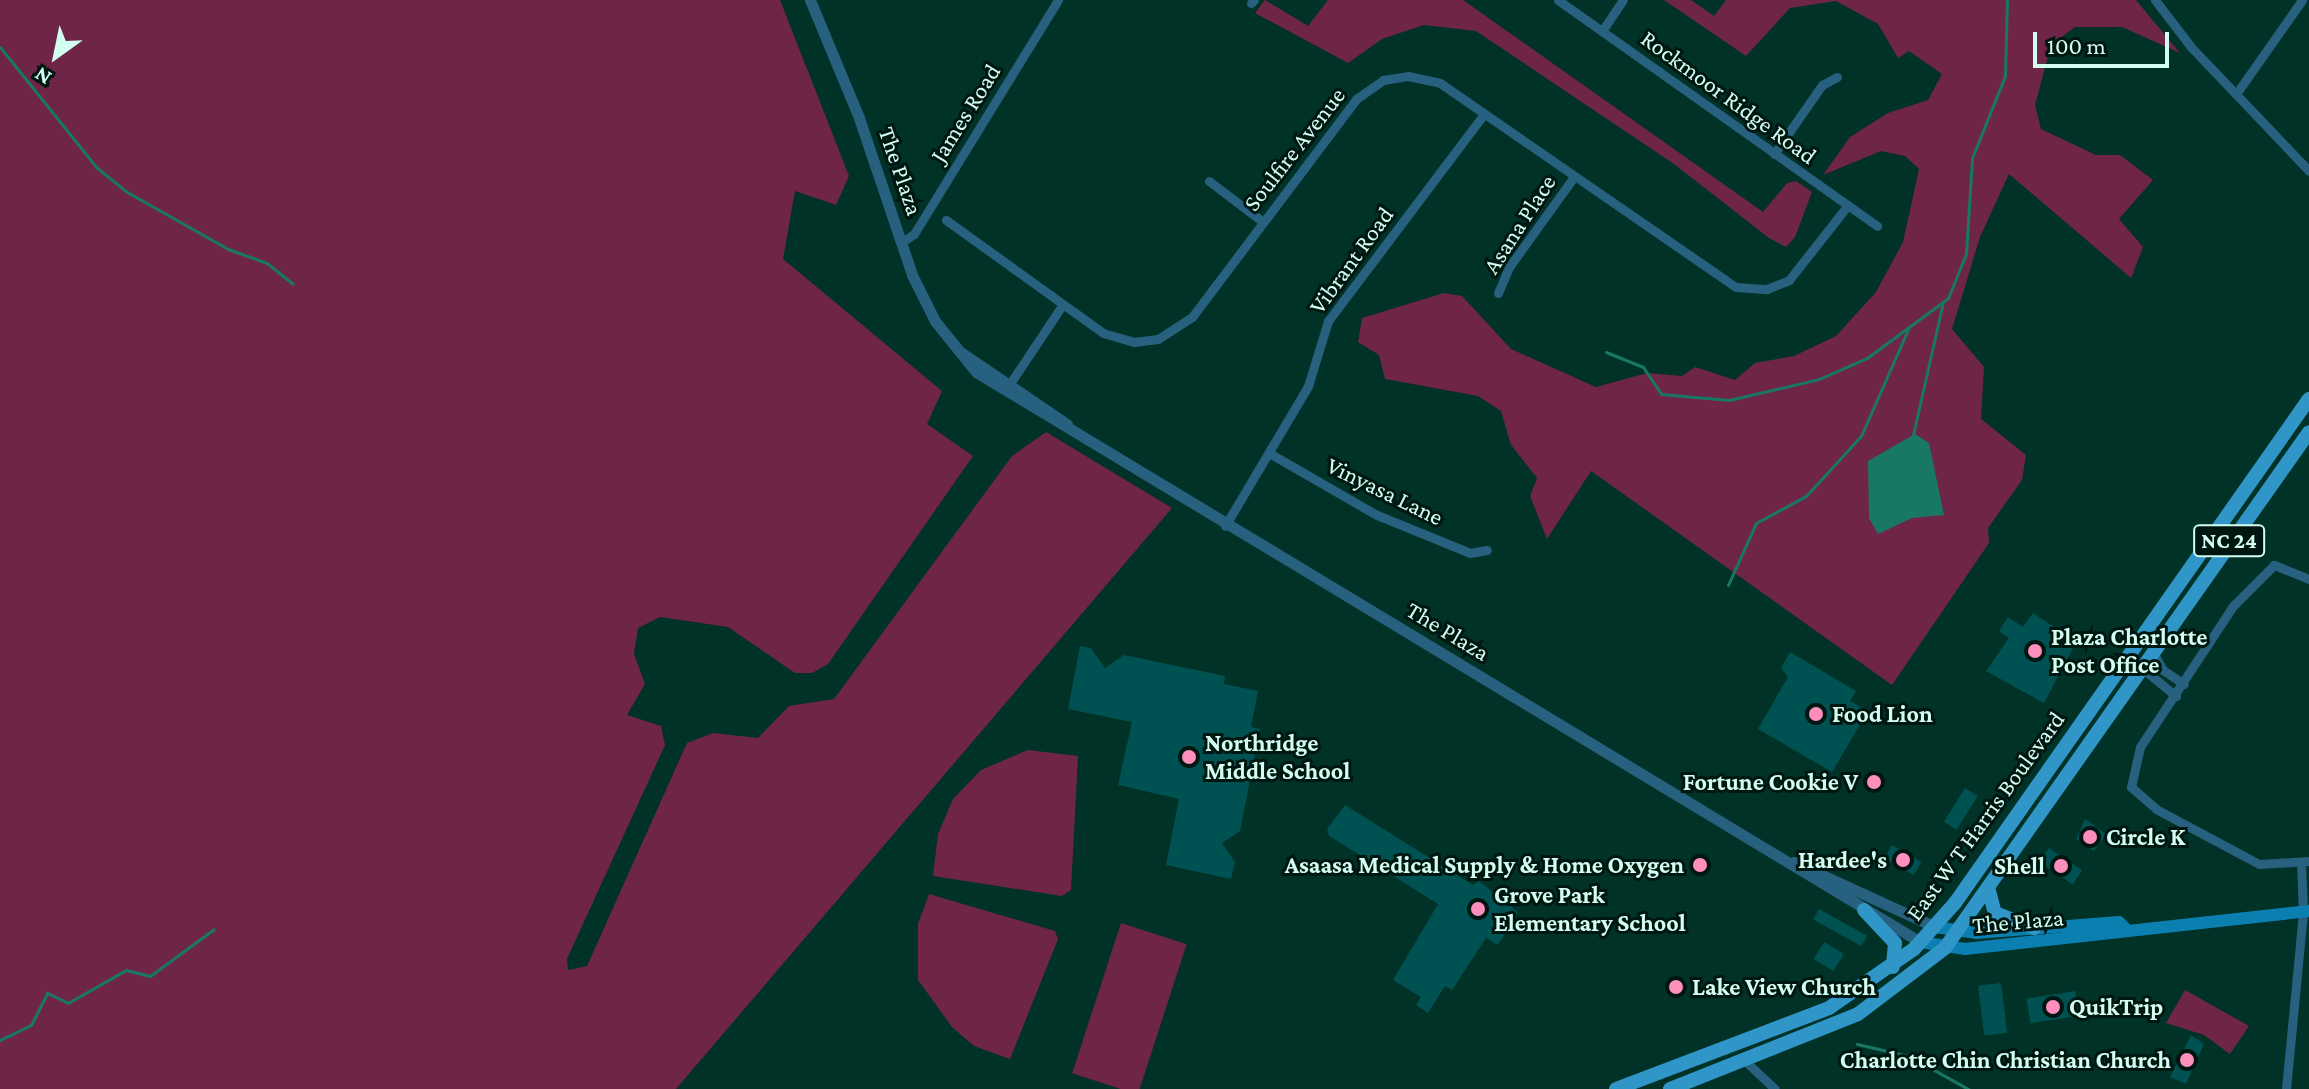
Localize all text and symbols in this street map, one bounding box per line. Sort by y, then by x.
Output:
north arrow [16,16,96,96]
scale bar [2037,16,2173,66]
street label: Rockmoor Ridge Road [1636,24,1822,170]
text: 100 m [2047,32,2106,59]
street label: James Road [923,58,1007,168]
text: N [30,62,56,91]
street label: Soulfire Avenue [1237,82,1351,216]
street label: The Plaza [872,123,930,219]
street label: Asana Place [1476,169,1562,279]
street label: Vibrant Road [1303,201,1399,319]
street label: Vinyasa Lane [1322,450,1448,532]
road number: NC 24 [2193,523,2265,559]
street label: The Plaza [1401,595,1495,667]
place label: Plaza Charlotte Post Office [2051,623,2207,679]
marker: Plaza Charlotte Post Office [2026,642,2044,660]
place label: Food Lion [1832,700,1933,728]
marker: Food Lion [1807,705,1825,723]
street label: East W T Harris Boulevard [1899,706,2071,926]
place label: Northridge Middle School [1205,729,1350,785]
marker: Northridge Middle School [1180,748,1198,766]
place label: Fortune Cookie V [1683,768,1858,796]
marker: Fortune Cookie V [1865,773,1883,791]
place label: Circle K [2106,823,2185,851]
marker: Circle K [2081,828,2099,846]
place label: Hardee's [1798,846,1887,874]
place label: Asaasa Medical Supply & Home Oxygen [1285,851,1684,879]
marker: Hardee's [1894,851,1912,869]
place label: Shell [1994,852,2045,880]
marker: Asaasa Medical Supply & Home Oxygen [1691,856,1709,874]
marker: Shell [2052,857,2070,875]
place label: Grove Park Elementary School [1494,881,1686,937]
marker: Grove Park Elementary School [1469,900,1487,918]
street label: The Plaza [1971,903,2065,939]
place label: Lake View Church [1692,973,1876,1001]
marker: Lake View Church [1667,978,1685,996]
place label: QuikTrip [2069,993,2163,1021]
marker: QuikTrip [2044,998,2062,1016]
place label: Charlotte Chin Christian Church [1840,1046,2171,1074]
marker: Charlotte Chin Christian Church [2178,1051,2196,1069]

